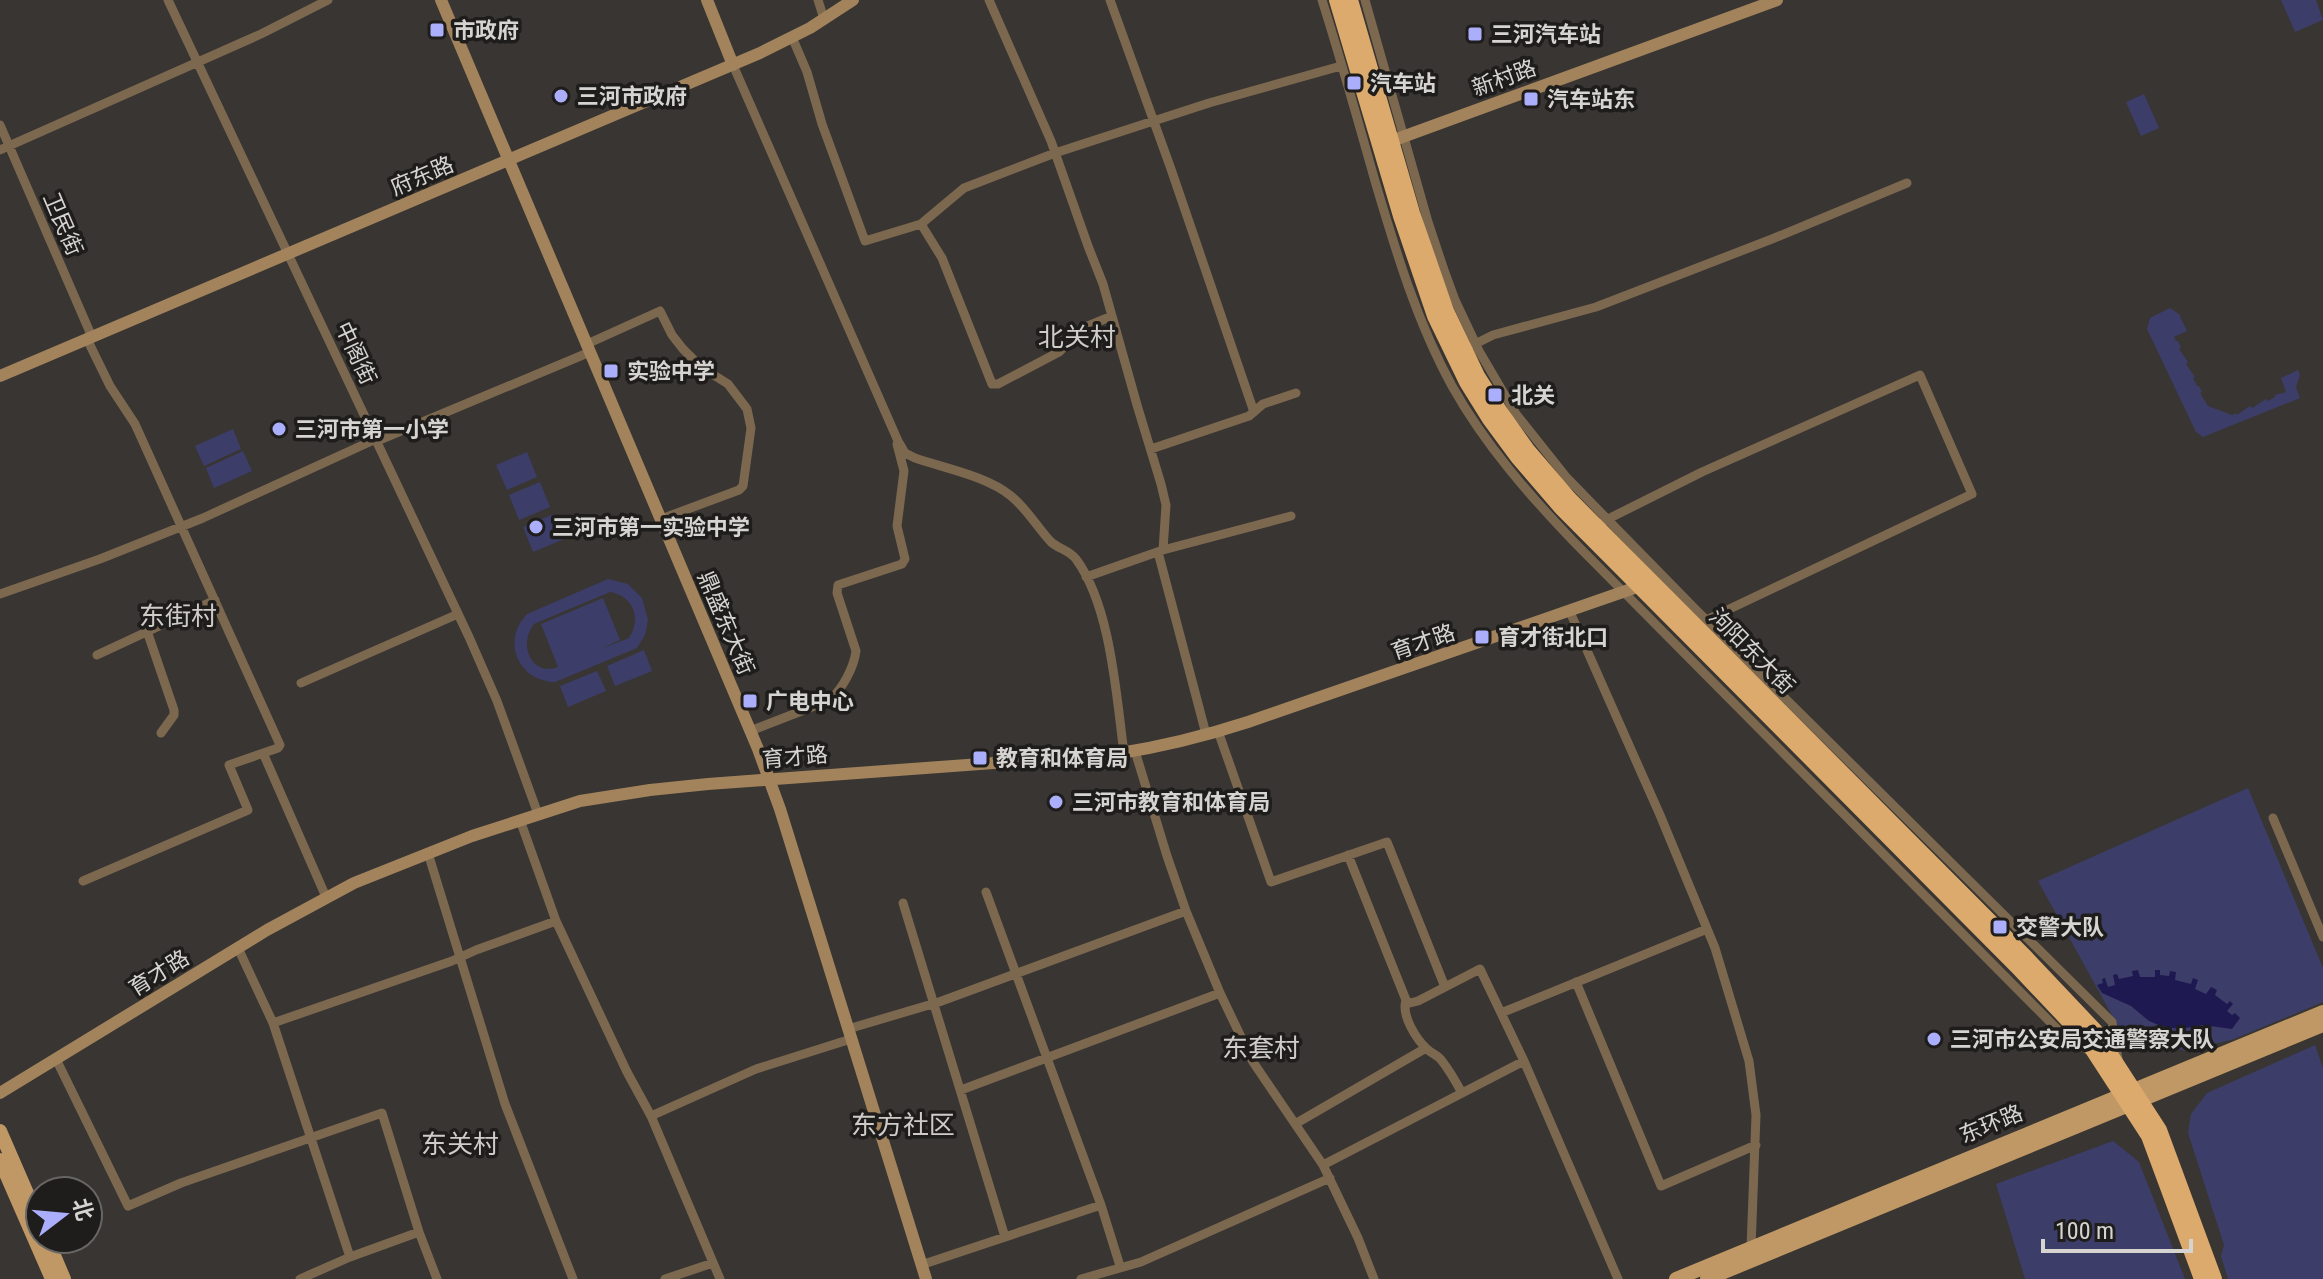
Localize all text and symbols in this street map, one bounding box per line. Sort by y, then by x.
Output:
place label: 市政府 [453,18,519,43]
marker: 市政府 [428,21,446,39]
place label: 三河汽车站 [1491,22,1601,47]
marker: 三河汽车站 [1466,25,1484,43]
street label: 新村路 [1469,55,1539,101]
place label: 汽车站 [1370,71,1436,96]
marker: 汽车站 [1345,74,1363,92]
place label: 三河市政府 [577,84,687,109]
marker: 三河市政府 [552,87,570,105]
place label: 汽车站东 [1547,87,1635,112]
marker: 汽车站东 [1522,90,1540,108]
street label: 府东路 [387,152,457,200]
street label: 卫民街 [39,189,87,259]
street label: 中阁街 [331,318,381,388]
district label: 北关村 [1038,322,1116,352]
place label: 实验中学 [627,359,715,384]
marker: 实验中学 [602,362,620,380]
place label: 北关 [1511,383,1555,408]
marker: 北关 [1486,386,1504,404]
place label: 三河市第一小学 [295,417,449,442]
marker: 三河市第一小学 [270,420,288,438]
place label: 三河市第一实验中学 [552,515,750,540]
marker: 三河市第一实验中学 [527,518,545,536]
street label: 鼎盛东大街 [693,567,759,679]
district label: 东街村 [139,601,217,631]
street label: 泃阳东大街 [1704,603,1800,699]
street label: 育才路 [1388,619,1458,665]
place label: 育才街北口 [1498,625,1608,650]
marker: 育才街北口 [1473,628,1491,646]
place label: 广电中心 [766,689,854,714]
marker: 广电中心 [741,692,759,710]
street label: 育才路 [761,742,829,772]
place label: 教育和体育局 [996,746,1128,771]
marker: 教育和体育局 [971,749,989,767]
place label: 三河市教育和体育局 [1072,790,1270,815]
marker: 三河市教育和体育局 [1047,793,1065,811]
place label: 交警大队 [2016,915,2104,940]
marker: 交警大队 [1991,918,2009,936]
street label: 育才路 [124,945,194,1001]
place label: 三河市公安局交通警察大队 [1950,1027,2214,1052]
marker: 三河市公安局交通警察大队 [1925,1030,1943,1048]
district label: 东套村 [1222,1033,1300,1063]
street label: 东环路 [1956,1100,2026,1148]
district label: 东方社区 [851,1110,955,1140]
district label: 东关村 [421,1129,499,1159]
north arrow [24,1175,104,1255]
text: 北 [68,1196,98,1224]
scale bar [2043,1203,2191,1253]
text: 100 m [2055,1217,2114,1245]

